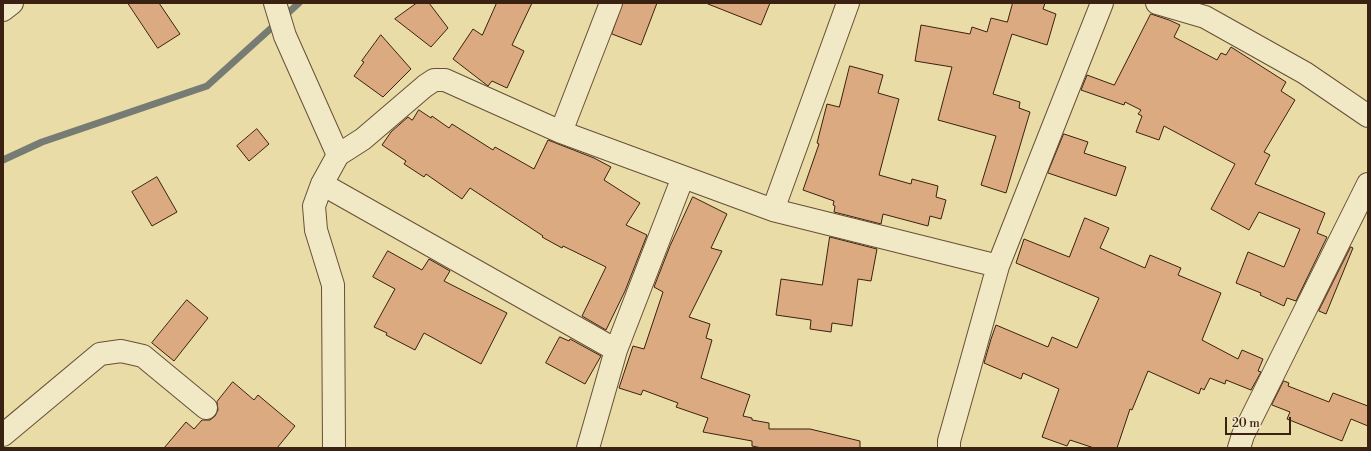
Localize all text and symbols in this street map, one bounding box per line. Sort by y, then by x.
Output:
scale bar [1227,409,1293,435]
text: 20 m [1232,416,1260,431]

